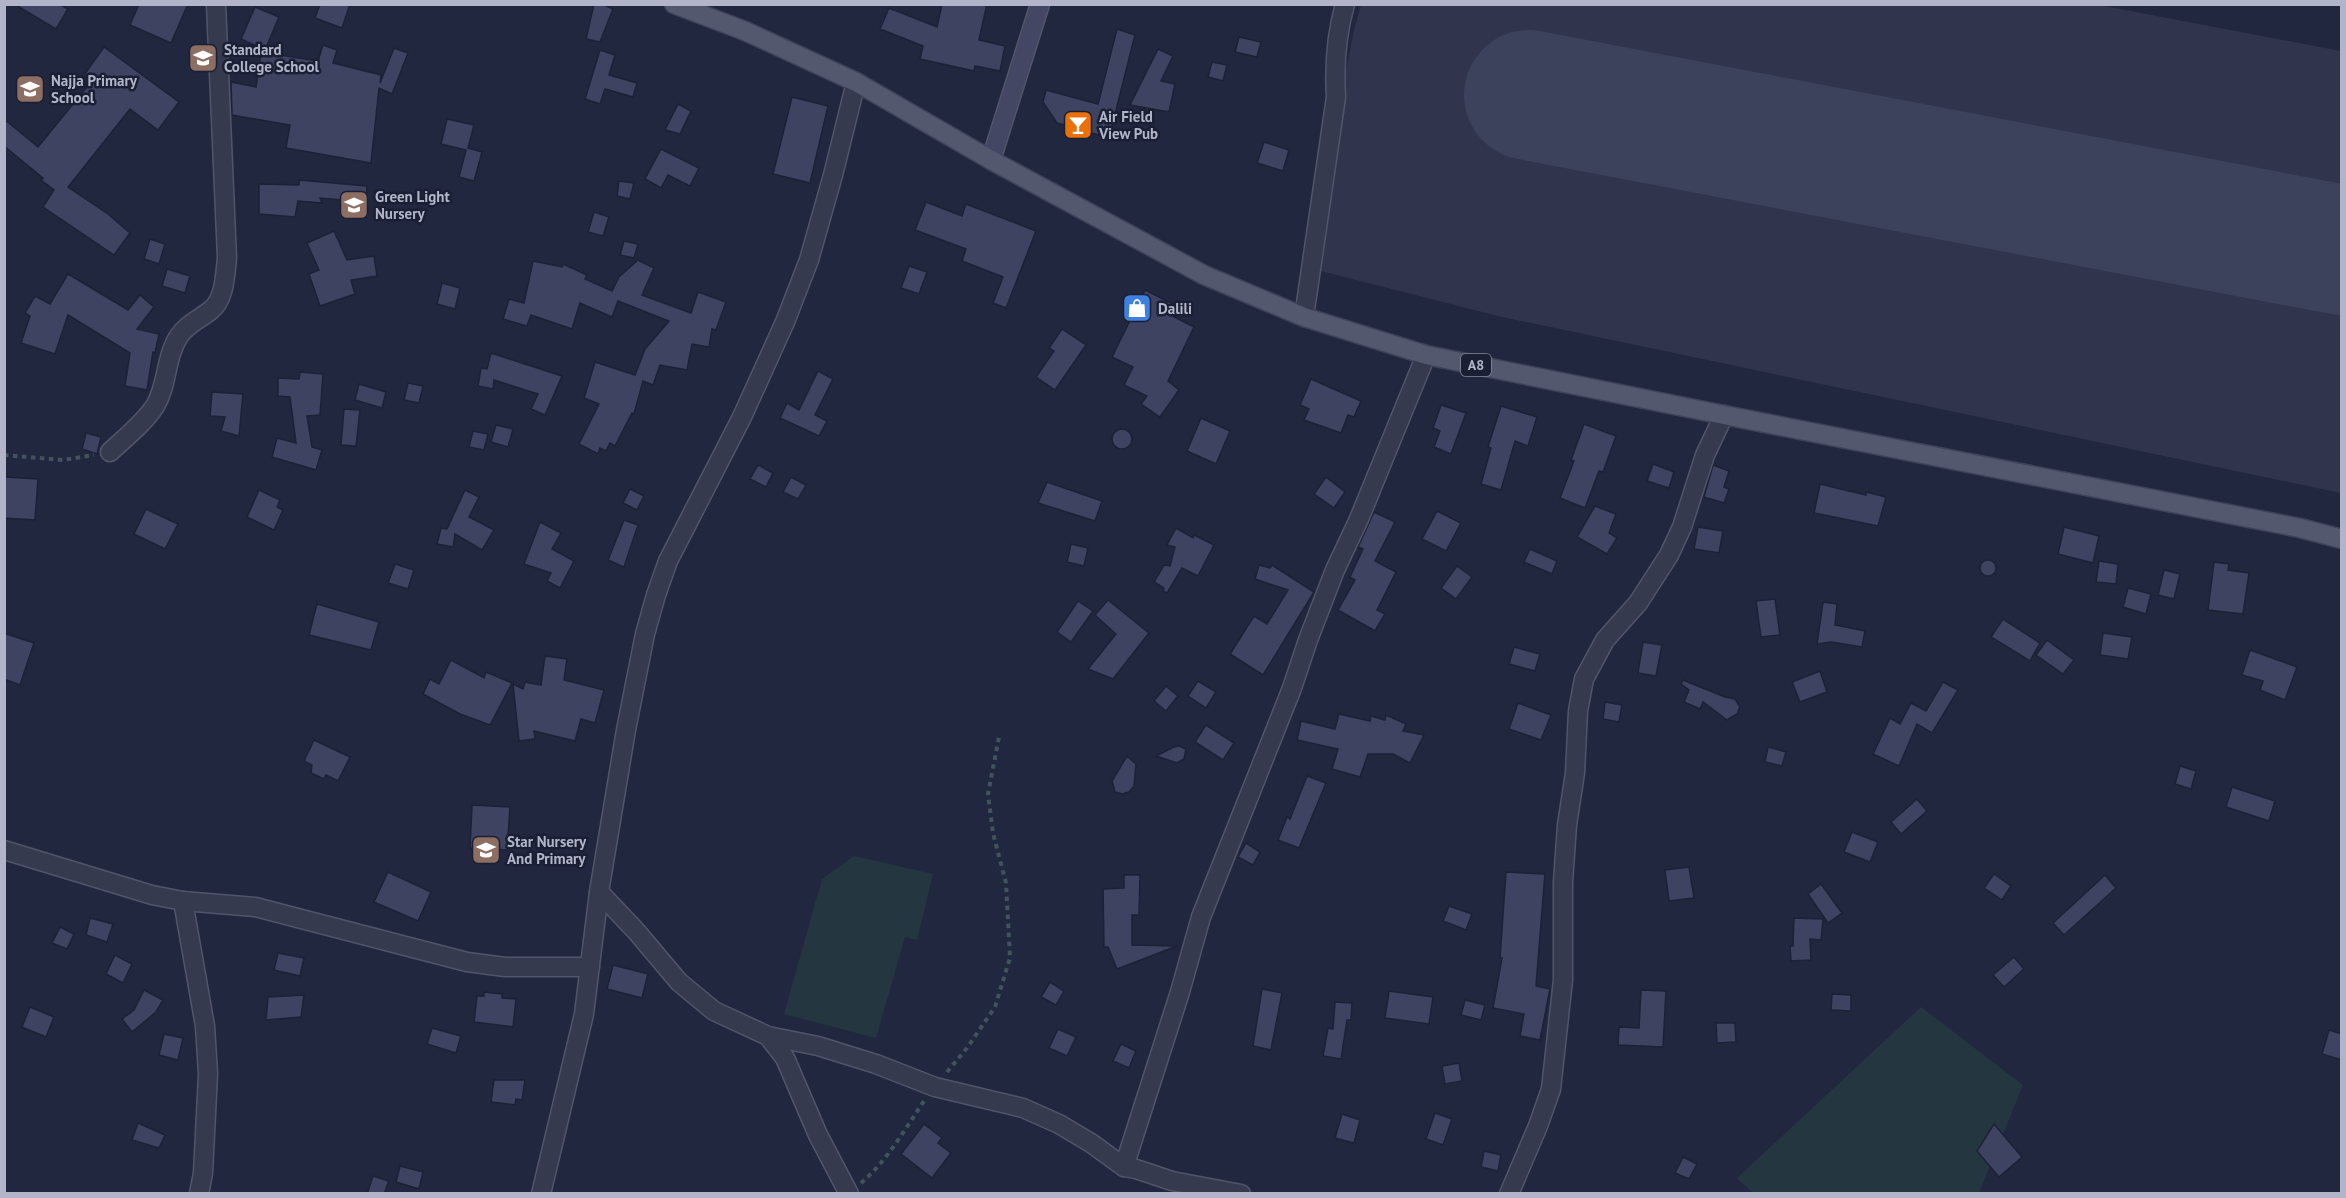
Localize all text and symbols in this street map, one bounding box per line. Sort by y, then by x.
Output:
place label: Standard College School [224,40,319,76]
school or university icon: Standard College School [187,42,219,74]
place label: Najja Primary School [51,71,138,107]
school or university icon: Najja Primary School [14,73,46,105]
place label: Air Field View Pub [1098,107,1158,143]
bar icon: Air Field View Pub [1062,109,1094,141]
place label: Green Light Nursery [375,187,450,223]
school or university icon: Green Light Nursery [338,189,370,221]
shop icon: Dalili [1121,292,1153,324]
place label: Dalili [1158,299,1192,318]
road number: A8 [1461,354,1491,376]
place label: Star Nursery And Primary [507,832,587,868]
school or university icon: Star Nursery And Primary [470,834,502,866]

